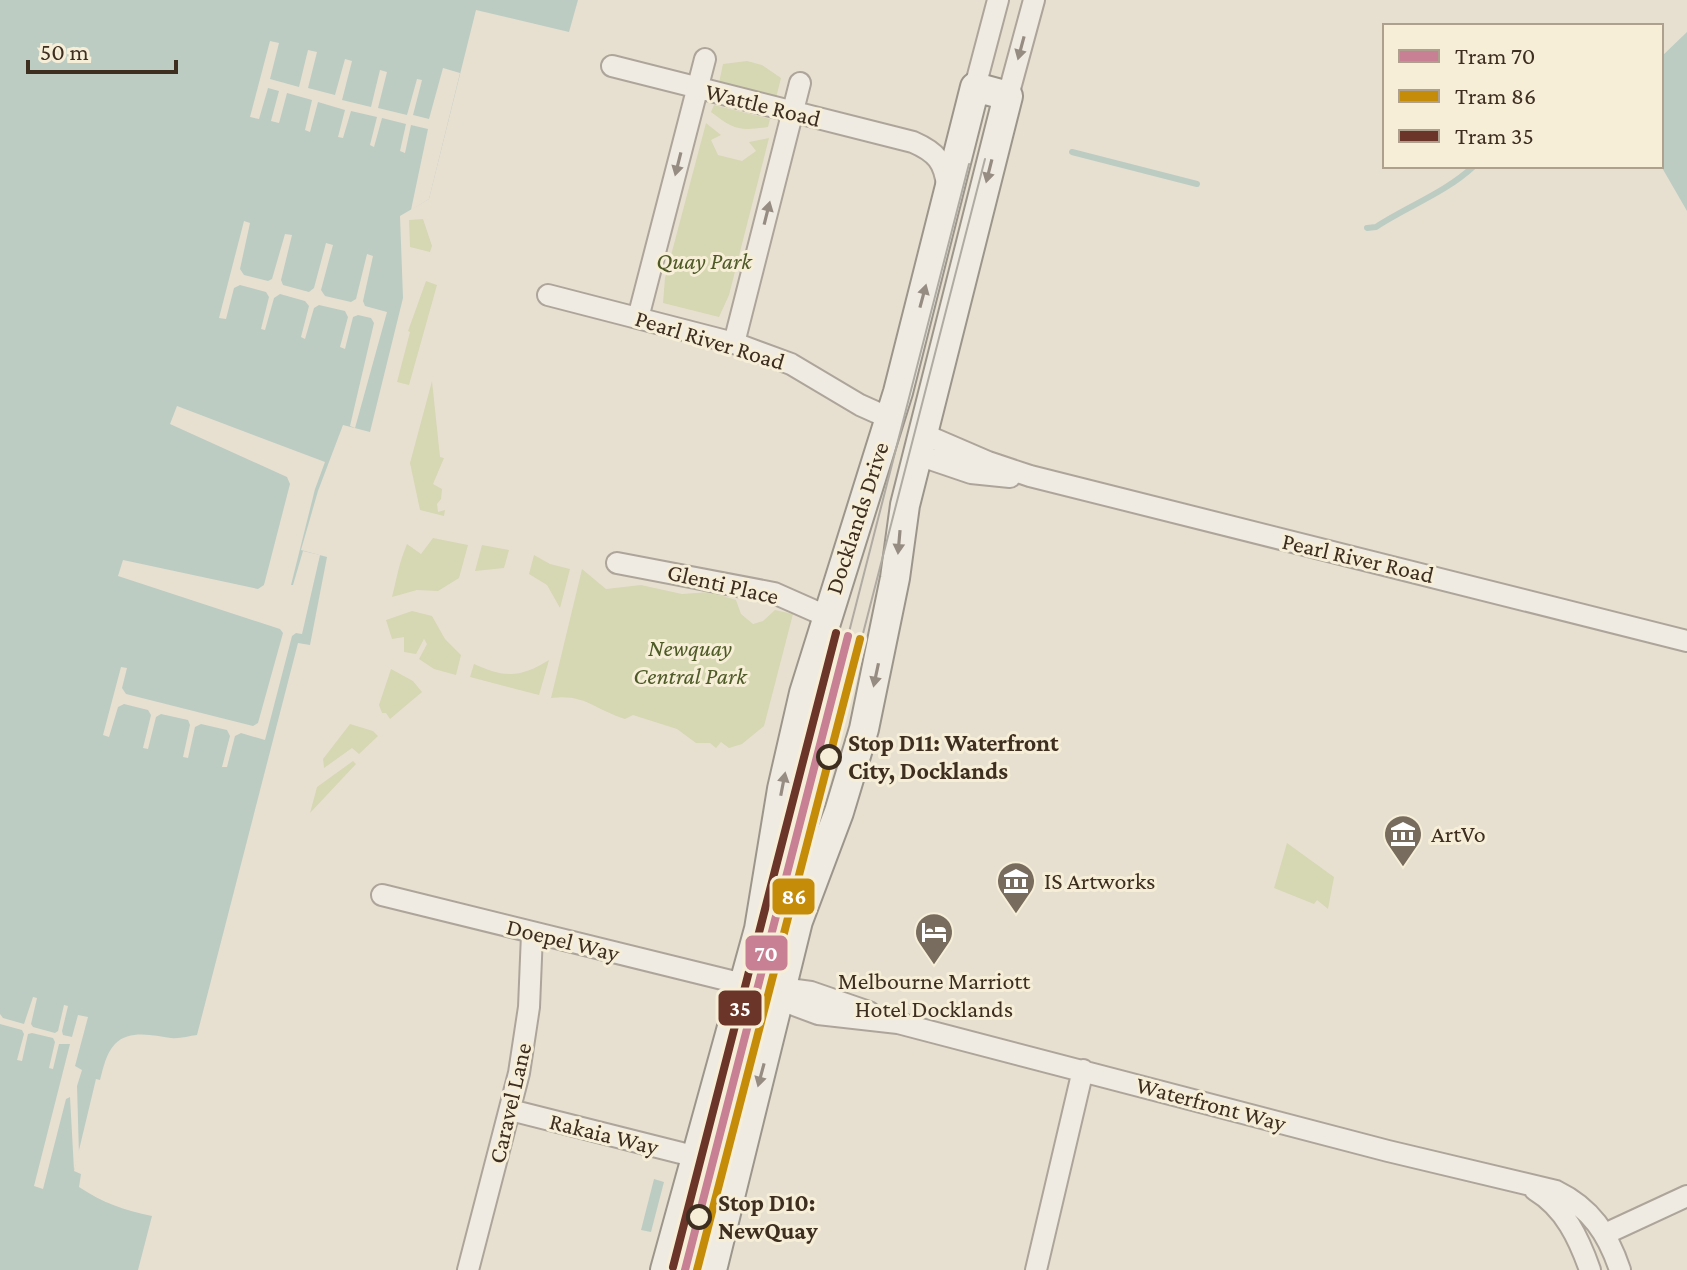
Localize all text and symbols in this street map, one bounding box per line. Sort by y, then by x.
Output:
scale bar [28,24,176,74]
legend [1383,24,1663,168]
one-way arrow [1015,35,1027,60]
text: 50 m [40,38,89,65]
text: Tram 70 [1455,42,1535,69]
street label: Wattle Road [703,77,824,132]
text: Tram 86 [1455,82,1536,109]
text: Tram 35 [1455,122,1534,149]
one-way arrow [671,151,683,176]
one-way arrow [982,159,995,184]
one-way arrow [761,200,773,225]
park label: Quay Park [656,247,753,274]
one-way arrow [918,283,930,308]
street label: Pearl River Road [632,304,789,375]
street label: Docklands Drive [819,438,894,597]
street label: Pearl River Road [1280,527,1437,588]
one-way arrow [892,530,905,555]
street label: Glenti Place [665,558,781,609]
park label: Newquay Central Park [633,634,748,689]
one-way arrow [869,662,882,687]
place label: Stop D11: Waterfront City, Docklands [848,729,1059,785]
marker: Stop D11: Waterfront City, Docklands [817,745,841,769]
one-way arrow [777,772,789,797]
museum icon: ArtVo [1382,813,1424,868]
place label: ArtVo [1431,820,1486,847]
museum icon: IS Artworks [995,860,1037,915]
place label: IS Artworks [1044,867,1155,894]
line badge: 86 [771,877,816,916]
text: 86 [782,884,806,909]
hotel icon: Melbourne Marriott Hotel Docklands [913,911,955,966]
street label: Doepel Way [504,912,623,967]
line badge: 70 [744,934,789,972]
text: 70 [754,941,778,966]
place label: Melbourne Marriott Hotel Docklands [838,967,1031,1022]
line badge: 35 [717,989,763,1027]
text: 35 [729,996,751,1021]
street label: Caravel Lane [483,1040,536,1166]
one-way arrow [754,1062,766,1087]
street label: Waterfront Way [1133,1071,1290,1137]
street label: Rakaia Way [547,1107,662,1160]
place label: Stop D10: NewQuay [718,1189,818,1244]
marker: Stop D10: NewQuay [687,1205,711,1229]

